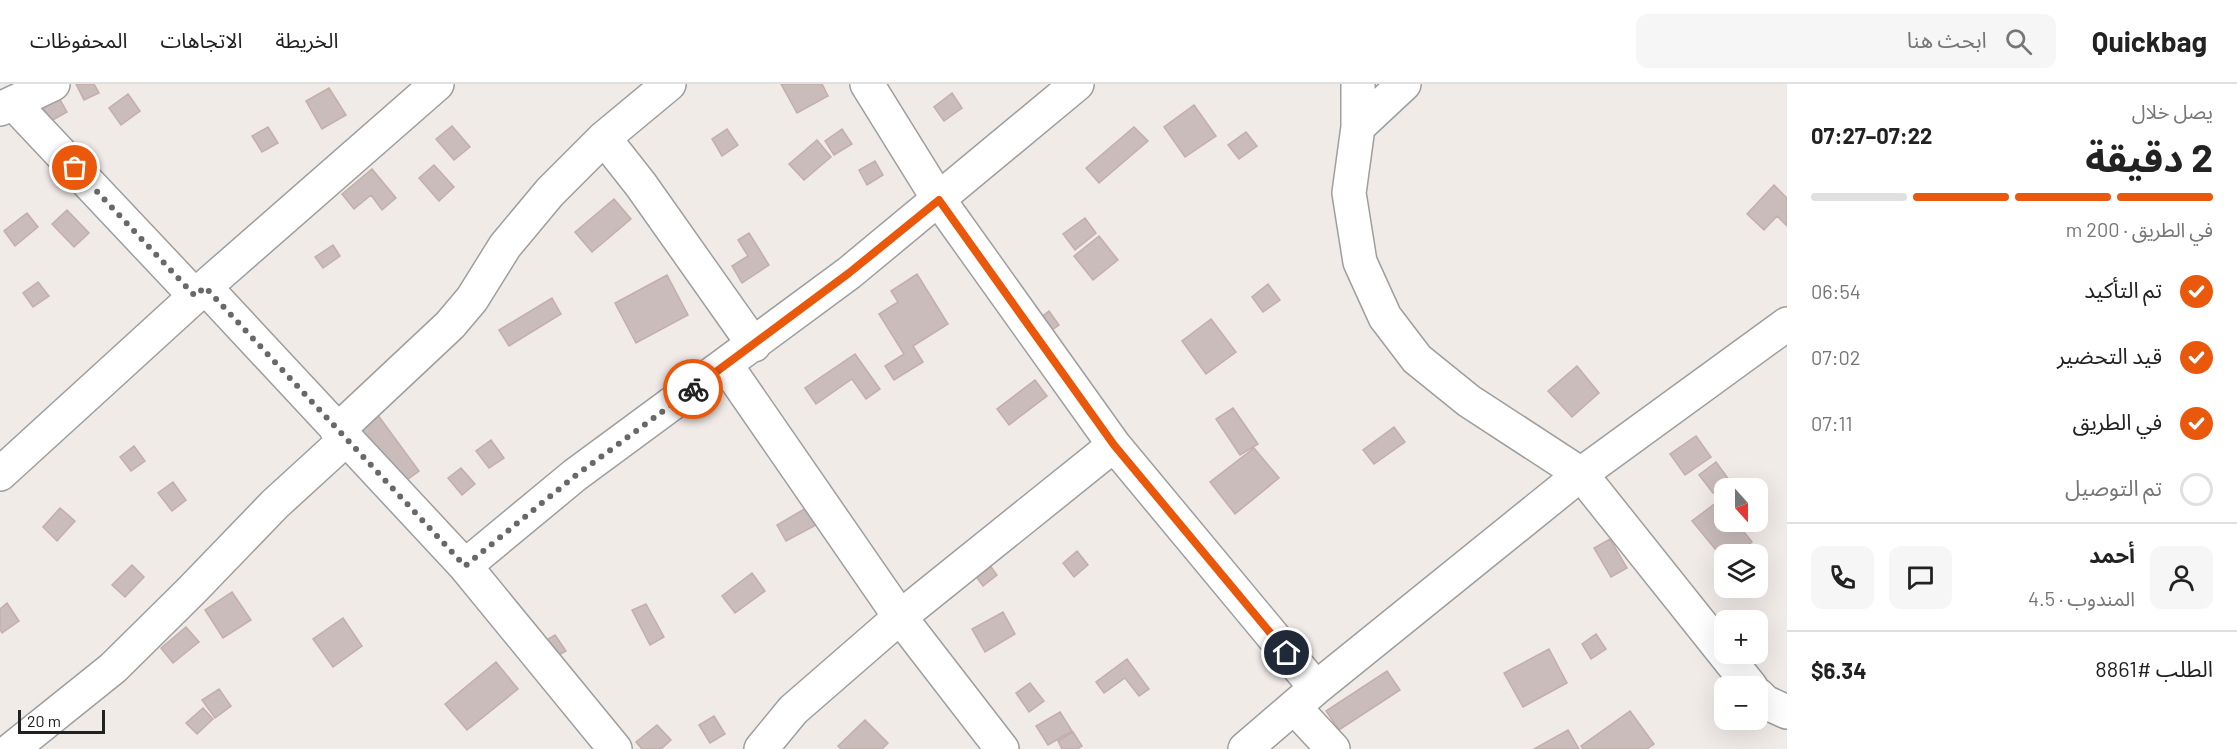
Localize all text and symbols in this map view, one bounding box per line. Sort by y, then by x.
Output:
search box [1636,14,2056,68]
text: Quickbag [2092,24,2207,58]
icon: search [2002,25,2035,58]
text: ابحث هنا [1907,26,1987,52]
text: المحفوظات [30,27,127,52]
text: الاتجاهات [160,27,242,52]
text: الخريطة [275,27,338,52]
text: يصل خلال [2132,99,2213,123]
text: 07:22–07:27 [1811,122,1932,148]
text: 2 دقيقة [2085,133,2213,180]
pin [49,142,100,193]
icon: bag [58,151,91,184]
text: في الطريق · 200 m [2066,217,2213,241]
icon: check [2180,275,2213,308]
text: تم التأكيد [2084,276,2162,302]
text: 06:54 [1811,279,1861,303]
icon: check [2180,341,2213,374]
text: قيد التحضير [2057,342,2162,368]
text: 07:02 [1811,345,1861,369]
courier [663,359,723,419]
icon: bike [677,373,710,406]
icon: check [2180,407,2213,440]
text: في الطريق [2073,408,2162,434]
text: 07:11 [1811,411,1853,435]
text: تم التوصيل [2065,474,2162,500]
north arrow [1714,478,1768,532]
map controls [1714,478,1768,730]
text: أحمد [2089,541,2135,567]
button: layers [1714,544,1768,598]
button: phone [1811,546,1874,609]
button: chat [1889,546,1952,609]
button: person [2150,546,2213,609]
text: المندوب · 4.5 [2028,586,2135,610]
button: + [1714,610,1768,664]
pin [1261,627,1312,678]
icon: home [1270,636,1303,669]
text: الطلب #8861 [2095,655,2213,681]
text: $6.34 [1811,657,1867,683]
button: − [1714,676,1768,730]
scale bar [18,707,105,734]
text: 20 m [27,711,61,730]

